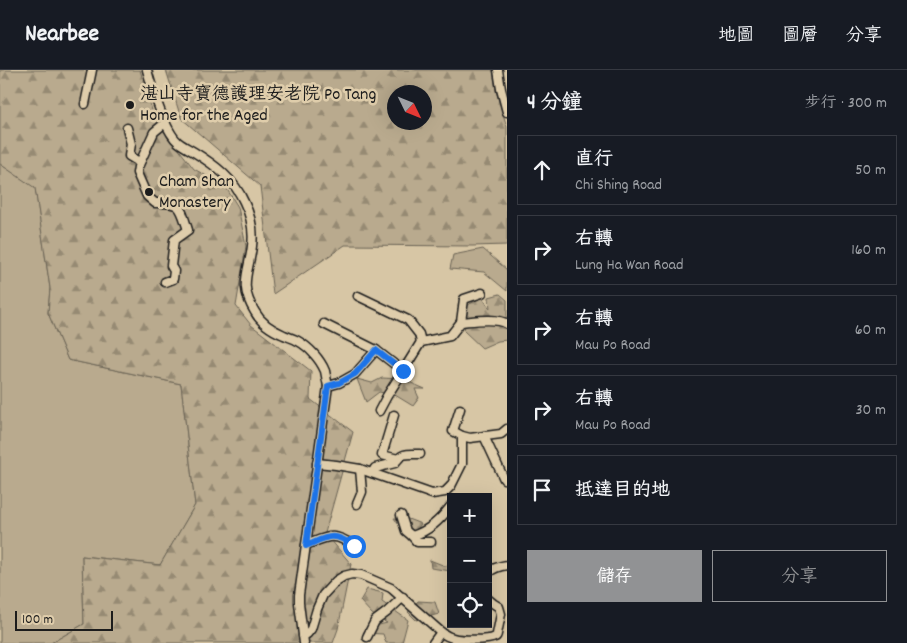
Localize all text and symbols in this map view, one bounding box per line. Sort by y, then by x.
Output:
text: Nearbee [25,18,99,52]
text: 地圖 [718,24,754,49]
text: 圖層 [782,24,818,49]
text: 分享 [846,24,882,49]
place label: 湛山寺寶德護理安老院 Po Tang Home for the Aged [140,83,376,129]
north arrow [387,85,432,130]
text: 4 分鐘 [527,89,583,119]
text: 步行 · 300 m [805,92,887,115]
marker: 湛山寺寶德護理安老院 Po Tang Home for the Aged [124,99,136,111]
text: 直行 [575,147,613,174]
icon: ahead [528,156,556,184]
text: 50 m [855,159,886,182]
place label: Cham Shan Monastery [159,170,234,216]
text: Chi Shing Road [575,174,662,197]
marker: Cham Shan Monastery [143,186,155,198]
text: 右轉 [575,227,613,254]
icon: right [528,236,556,264]
text: 160 m [851,239,886,262]
text: Lung Ha Wan Road [575,254,684,277]
text: 右轉 [575,307,613,334]
icon: right [528,316,556,344]
text: 60 m [855,319,886,342]
text: Mau Po Road [575,334,650,357]
route end [392,360,415,383]
text: 右轉 [575,387,613,414]
icon: right [528,396,556,424]
text: 30 m [856,399,886,422]
text: Mau Po Road [575,414,650,437]
icon: arrive [528,476,556,504]
text: 抵達目的地 [575,478,670,505]
map controls [447,493,492,628]
button: + [447,493,492,538]
route start [343,535,366,558]
button: − [447,538,492,583]
button: 儲存 [527,550,702,602]
button: 分享 [712,550,887,602]
button: locate [447,583,492,628]
scale bar [15,608,112,631]
text: 100 m [22,610,53,630]

